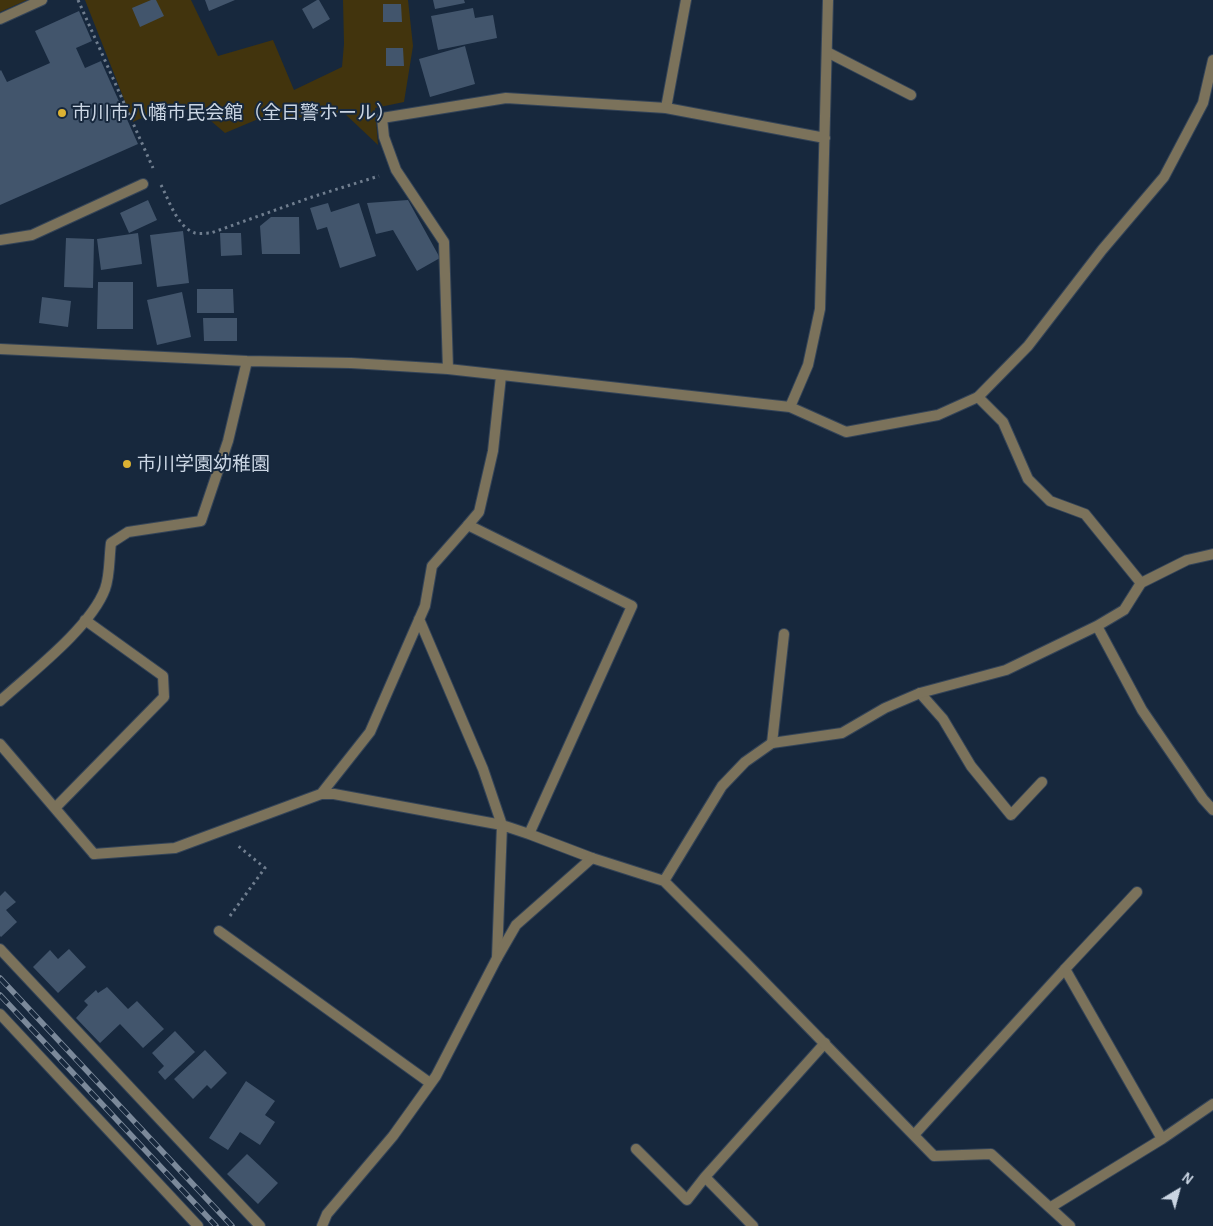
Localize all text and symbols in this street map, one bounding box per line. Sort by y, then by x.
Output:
place label: 市川市八幡市民会館（全日警ホール） [72,102,395,124]
marker: 市川市八幡市民会館（全日警ホール） [56,107,68,119]
place label: 市川学園幼稚園 [137,453,270,475]
marker: 市川学園幼稚園 [121,458,133,470]
north arrow [1153,1166,1203,1216]
text: N [1179,1170,1195,1188]

